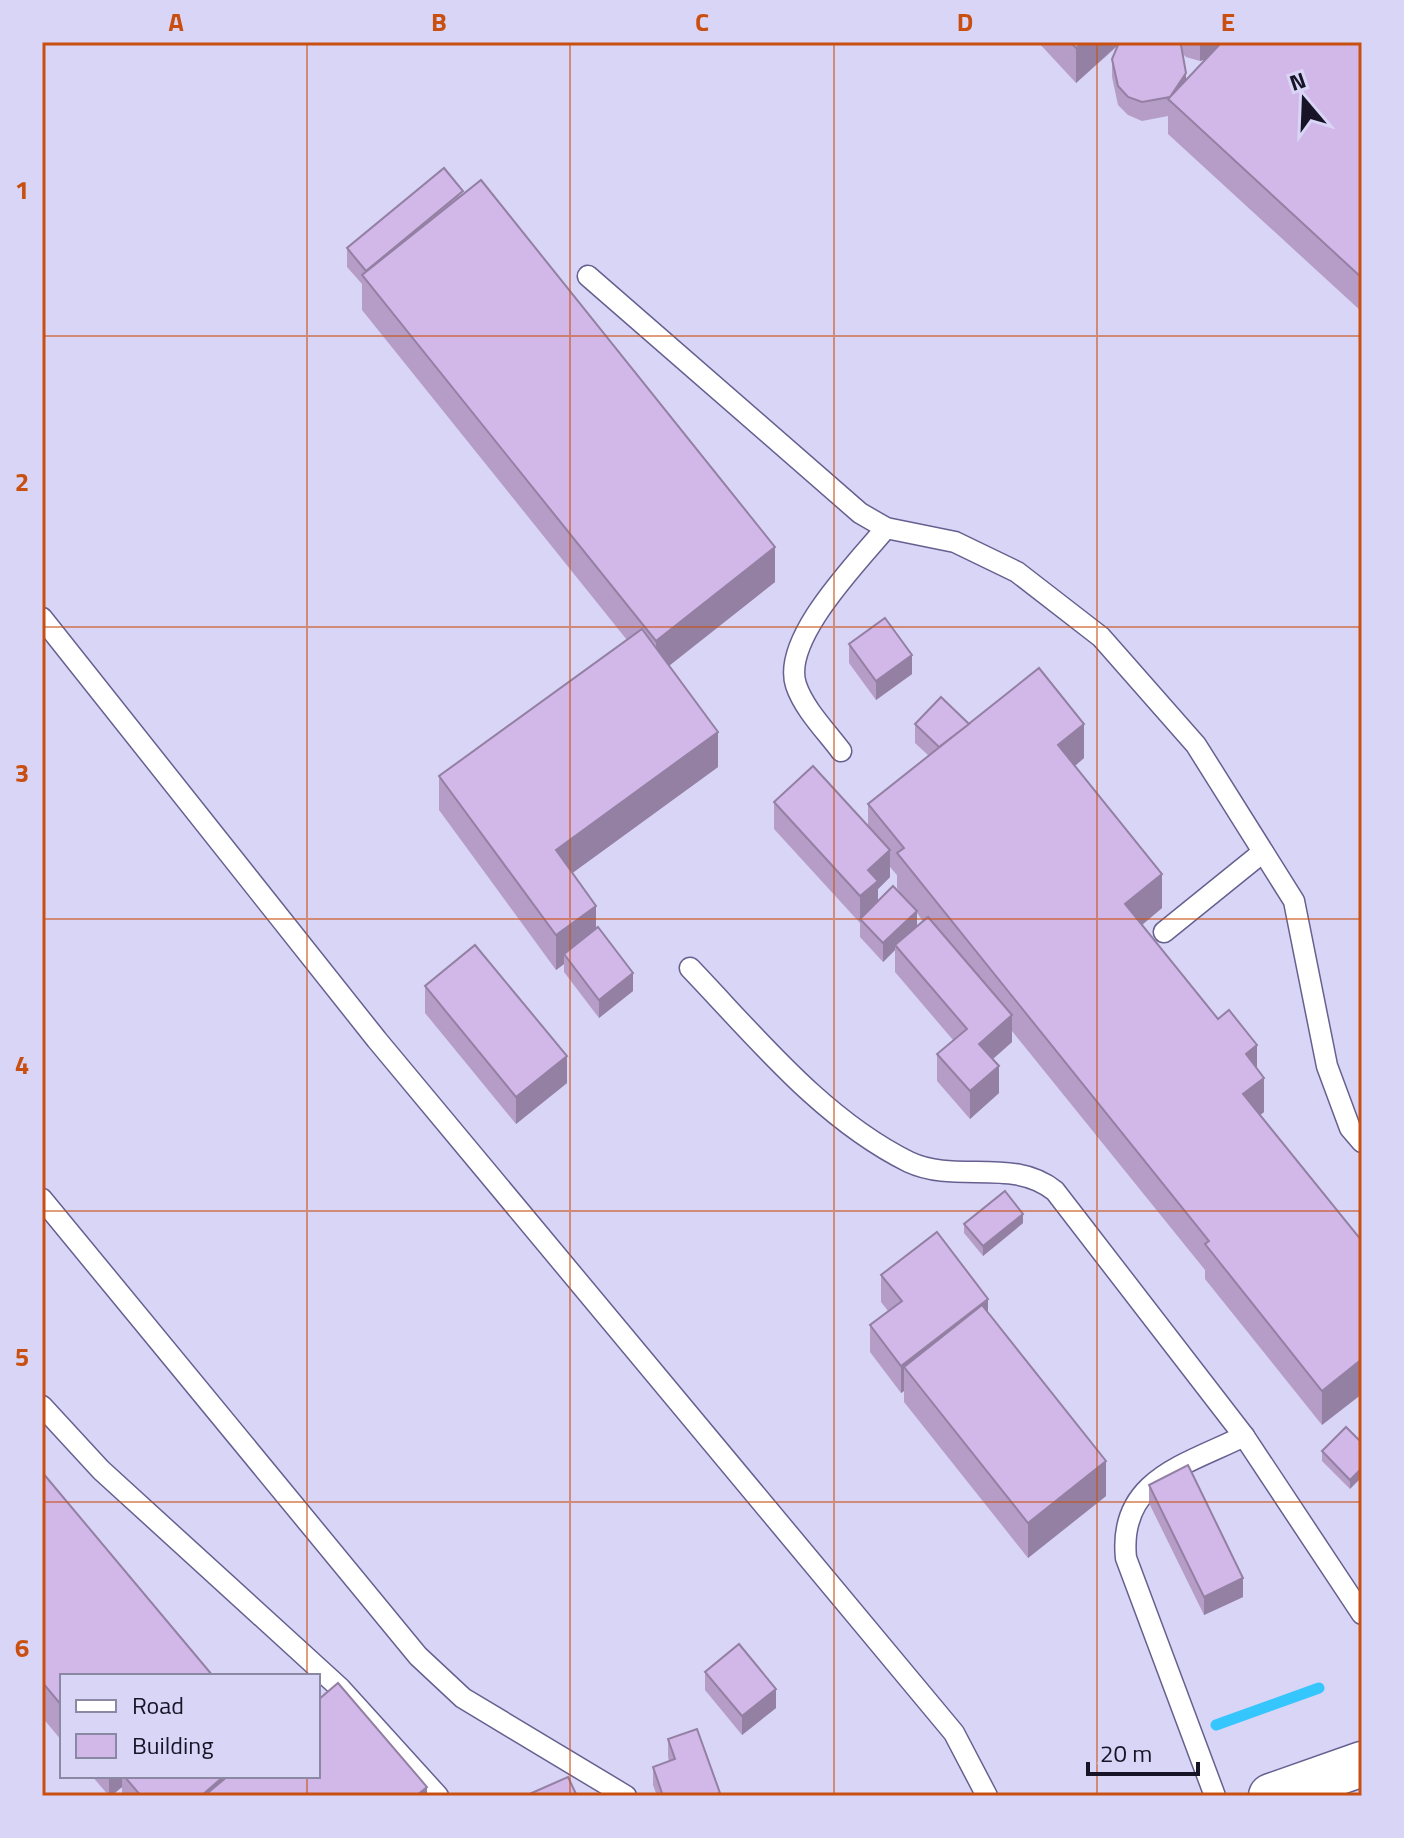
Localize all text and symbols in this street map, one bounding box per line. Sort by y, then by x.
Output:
text: A [168,2,184,41]
text: B [431,2,447,41]
text: C [695,2,709,41]
text: D [957,2,973,41]
text: E [1221,2,1235,41]
north arrow [1264,60,1344,140]
text: N [1285,63,1310,100]
text: 1 [15,170,29,209]
text: 2 [15,462,29,501]
text: 3 [15,753,29,792]
text: 4 [15,1045,29,1084]
text: 5 [15,1337,29,1376]
text: 6 [15,1628,29,1667]
legend [60,1674,320,1778]
text: Road [132,1687,184,1723]
scale bar [1088,1726,1198,1776]
text: Building [132,1727,214,1763]
text: 20 m [1100,1735,1152,1771]

